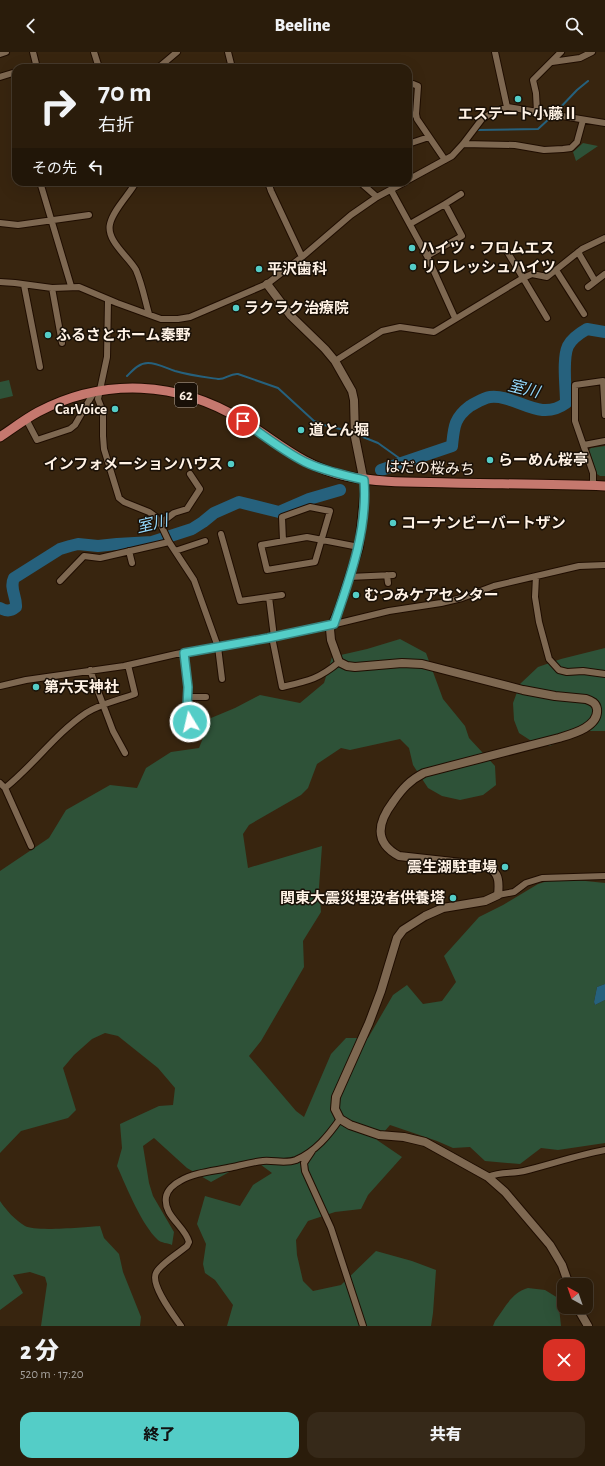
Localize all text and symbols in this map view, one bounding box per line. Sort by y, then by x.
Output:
icon: back [20,15,42,37]
icon: search [563,15,585,37]
text: Beeline [275,17,330,35]
text: 70 m [98,79,152,107]
icon: right [32,80,84,132]
marker: エステート小藤Ⅱ [513,94,523,104]
place label: エステート小藤Ⅱ [458,106,578,122]
text: 右折 [98,117,134,135]
icon: left [85,156,107,178]
text: その先 [32,161,77,176]
place label: ハイツ・フロムエス [420,240,555,256]
marker: ハイツ・フロムエス [407,243,417,253]
place label: リフレッシュハイツ [421,259,556,275]
place label: 平沢歯科 [267,261,327,277]
marker: リフレッシュハイツ [408,262,418,272]
marker: 平沢歯科 [254,264,264,274]
place label: ラクラク治療院 [244,300,349,316]
marker: ラクラク治療院 [231,303,241,313]
place label: ふるさとホーム秦野 [56,327,191,343]
marker: ふるさとホーム秦野 [43,330,53,340]
water label: 室川 [506,376,543,401]
road number: 62 [175,383,197,407]
place label: CarVoice [55,402,107,417]
marker: CarVoice [110,404,120,414]
pin [226,404,260,438]
icon: arrive [232,410,254,432]
place label: 道とん堀 [309,422,369,438]
marker: 道とん堀 [296,425,306,435]
place label: らーめん桜亭 [498,452,588,468]
marker: らーめん桜亭 [485,455,495,465]
place label: インフォメーションハウス [44,456,223,472]
street label: はだの桜みち [385,458,475,478]
marker: インフォメーションハウス [226,459,236,469]
water label: 室川 [135,511,172,535]
place label: コーナンビーバートザン [401,515,566,531]
marker: コーナンビーバートザン [388,518,398,528]
place label: むつみケアセンター [364,587,499,603]
marker: むつみケアセンター [351,590,361,600]
place label: 第六天神社 [44,678,119,695]
marker: 第六天神社 [31,682,41,692]
position arrow [169,701,211,743]
place label: 震生湖駐車場 [407,859,497,875]
marker: 震生湖駐車場 [500,862,510,872]
place label: 関東大震災埋没者供養塔 [280,889,445,906]
marker: 関東大震災埋没者供養塔 [448,893,458,903]
north arrow [557,1278,593,1314]
map controls [557,1278,593,1314]
button: close [543,1339,585,1381]
text: 2 分 [20,1340,59,1364]
text: 520 m · 17:20 [20,1368,84,1381]
button: 終了 [20,1412,299,1458]
button: 共有 [307,1412,585,1458]

